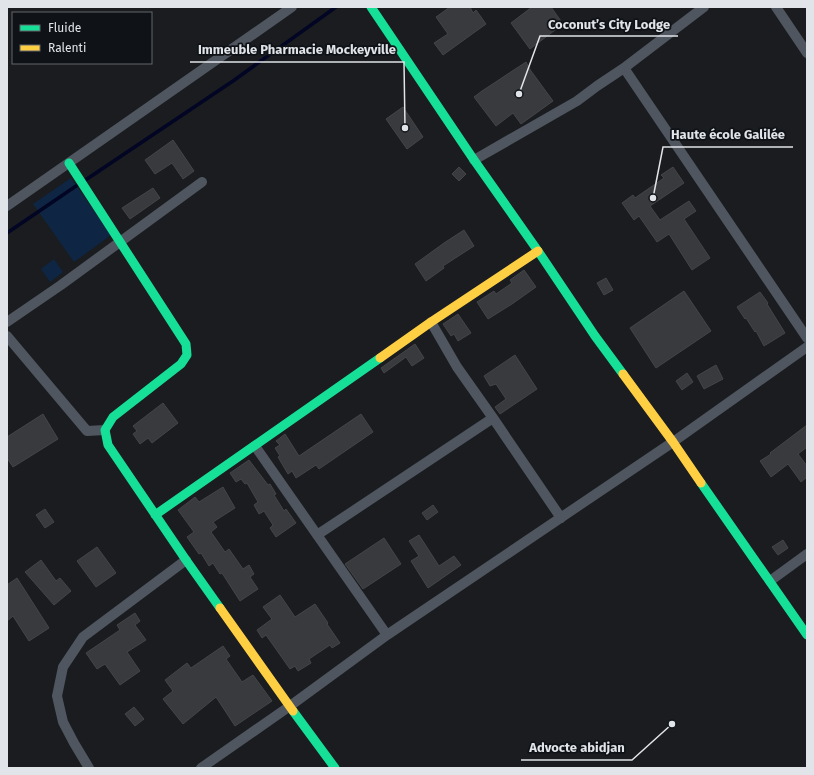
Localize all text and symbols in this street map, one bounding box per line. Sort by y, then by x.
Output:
callout: Coconut’s City Lodge [540,11,678,36]
legend [12,12,152,64]
text: Coconut’s City Lodge [548,17,670,32]
text: Fluide [48,21,81,35]
callout: Immeuble Pharmacie Mockeyville [190,37,404,62]
text: Ralenti [48,41,86,55]
text: Immeuble Pharmacie Mockeyville [198,42,396,57]
callout: Haute école Galilée [663,122,793,147]
text: Haute école Galilée [671,127,785,142]
callout: Advocte abidjan [521,735,632,760]
text: Advocte abidjan [528,740,625,755]

